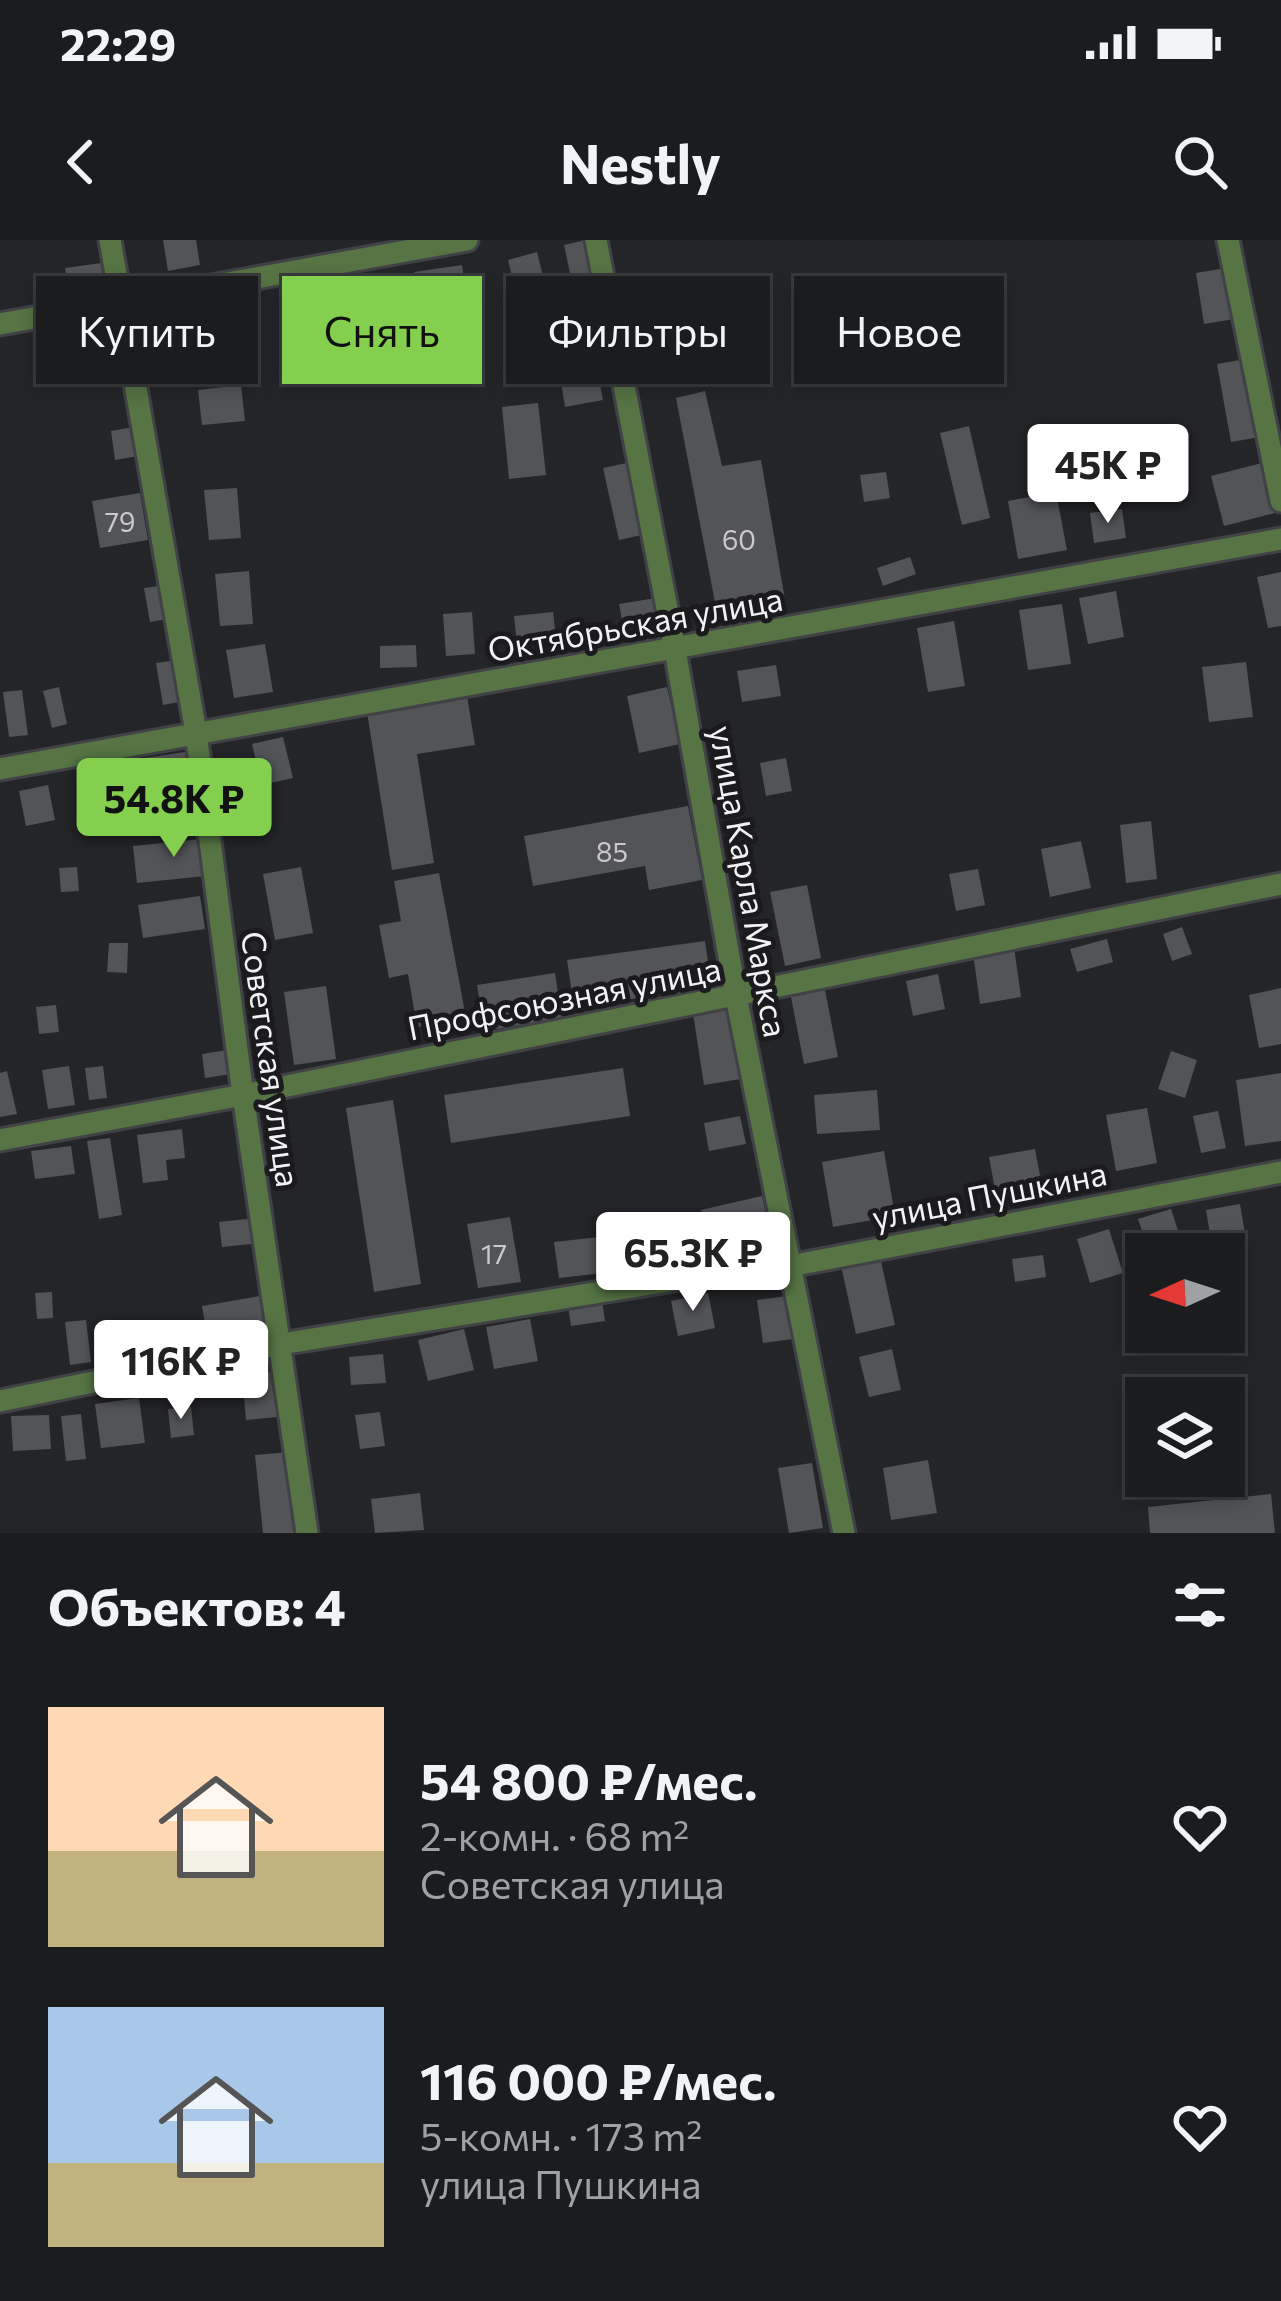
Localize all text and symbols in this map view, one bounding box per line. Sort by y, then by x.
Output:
text: 22:29 [60,15,176,70]
icon: back [48,129,114,195]
text: Nestly [560,129,721,195]
icon: search [1167,129,1233,195]
chip: Купить [36,276,258,384]
chip: Снять [282,276,482,384]
chip: Фильтры [506,276,770,384]
chip: Новое [794,276,1004,384]
pin: 45K ₽ [1024,424,1192,526]
text: 45K ₽ [1054,439,1162,487]
house number: 79 [105,505,135,538]
house number: 60 [722,523,756,556]
street label: Октябрьская улица [484,577,786,669]
street label: улица Карла Маркса [702,722,798,1040]
pin: 54.8K ₽ [63,758,285,860]
text: 54.8K ₽ [104,773,244,821]
house number: 85 [596,835,628,868]
street label: Советская улица [234,929,310,1189]
street label: Профсоюзная улица [404,946,724,1048]
street label: улица Пушкина [868,1151,1110,1237]
pin: 65.3K ₽ [582,1212,804,1314]
text: 65.3K ₽ [623,1227,763,1275]
north arrow [1125,1233,1245,1353]
map controls [1125,1233,1245,1497]
house number: 17 [481,1237,507,1270]
pin: 116K ₽ [83,1320,279,1422]
text: 116K ₽ [121,1335,241,1383]
button: layers [1125,1377,1245,1497]
icon: filters [1167,1572,1233,1638]
text: Объектов: 4 [48,1574,346,1637]
text: 54 800 ₽/мес. [420,1748,757,1811]
icon: home [144,1755,288,1899]
icon: heart [1167,1794,1233,1860]
text: 2-комн. · 68 m² [420,1811,689,1859]
text: Советская улица [420,1859,724,1907]
text: 116 000 ₽/мес. [420,2048,776,2111]
icon: home [144,2055,288,2199]
icon: heart [1167,2094,1233,2160]
text: 5-комн. · 173 m² [420,2111,702,2159]
text: улица Пушкина [420,2159,702,2207]

